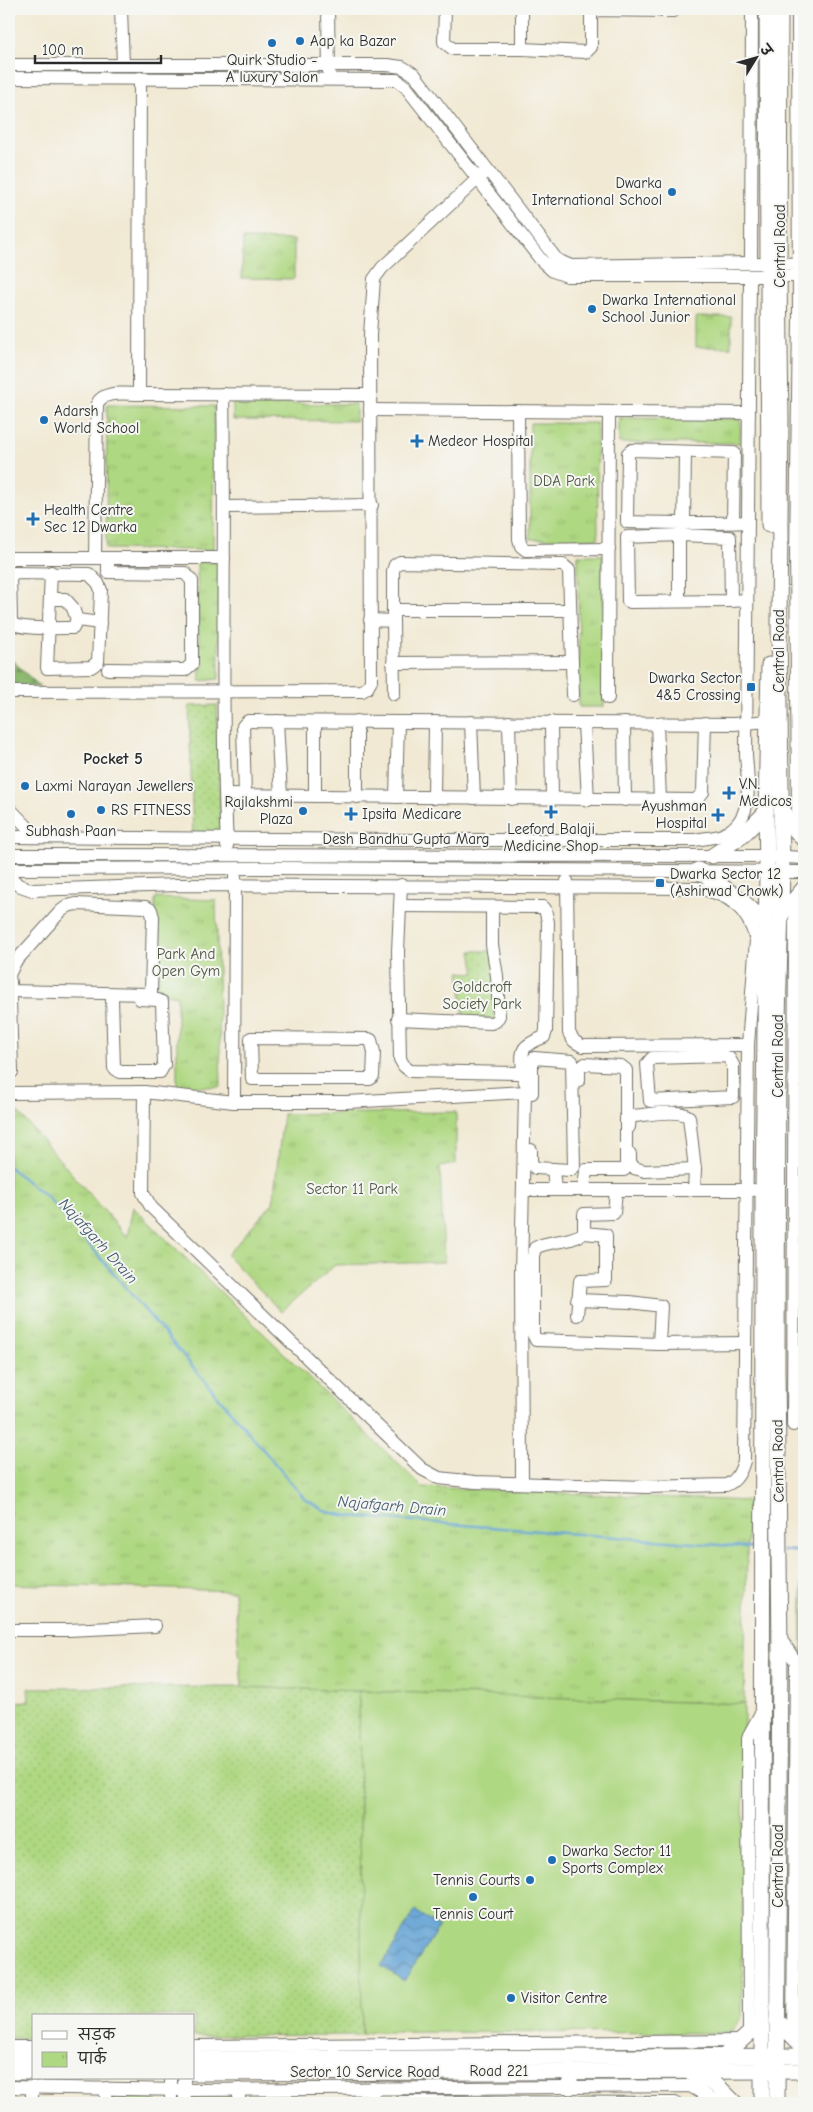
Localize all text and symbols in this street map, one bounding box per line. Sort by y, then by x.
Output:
scale bar [35,32,161,64]
place label: Aap ka Bazar [310,32,396,50]
north arrow [730,32,780,82]
marker: Aap ka Bazar [294,35,306,47]
marker: Quirk Studio - A luxury Salon [266,37,278,49]
text: उ [755,40,777,61]
text: 100 m [42,41,84,59]
place label: Quirk Studio - A luxury Salon [226,51,318,86]
place label: Dwarka International School [532,174,662,209]
marker: Dwarka International School [666,186,678,198]
street label: Central Road [771,204,789,288]
place label: Dwarka International School Junior [602,291,736,326]
marker: Dwarka International School Junior [586,303,598,315]
place label: Adarsh World School [54,402,139,437]
marker: Adarsh World School [38,414,50,426]
place label: Medeor Hospital [428,432,534,450]
marker: Medeor Hospital [410,434,424,448]
park label: DDA Park [533,472,595,490]
place label: Health Centre Sec 12 Dwarka [44,501,137,536]
marker: Health Centre Sec 12 Dwarka [26,512,40,526]
street label: Central Road [770,609,788,693]
place label: Dwarka Sector 4&5 Crossing [649,669,741,704]
marker: Dwarka Sector 4&5 Crossing [745,681,757,693]
district label: Pocket 5 [83,750,143,768]
place label: V.N. Medicos [739,775,792,810]
place label: Laxmi Narayan Jewellers [35,777,193,795]
marker: Laxmi Narayan Jewellers [19,780,31,792]
marker: V.N. Medicos [723,787,735,799]
place label: Rajlakshmi Plaza [225,793,293,828]
place label: Ayushman Hospital [641,797,707,832]
place label: RS FITNESS [111,801,191,819]
marker: RS FITNESS [95,804,107,816]
marker: Rajlakshmi Plaza [297,805,309,817]
place label: Ipsita Medicare [362,805,462,823]
marker: Leeford Balaji Medicine Shop [545,806,557,818]
marker: Ipsita Medicare [344,807,358,821]
marker: Subhash Paan [65,808,77,820]
marker: Ayushman Hospital [711,808,725,822]
place label: Leeford Balaji Medicine Shop [503,820,599,855]
place label: Subhash Paan [26,822,116,840]
street label: Desh Bandhu Gupta Marg [323,830,489,848]
place label: Dwarka Sector 12 (Ashirwad Chowk) [670,865,783,900]
marker: Dwarka Sector 12 (Ashirwad Chowk) [654,877,666,889]
park label: Park And Open Gym [152,945,220,980]
park label: Goldcroft Society Park [442,978,522,1013]
street label: Central Road [769,1014,787,1098]
park label: Sector 11 Park [306,1180,398,1198]
water label: Najafgarh Drain [55,1195,141,1288]
street label: Central Road [768,1419,788,1503]
water label: Najafgarh Drain [337,1492,447,1520]
street label: Central Road [769,1824,787,1908]
place label: Dwarka Sector 11 Sports Complex [562,1842,671,1877]
marker: Dwarka Sector 11 Sports Complex [546,1854,558,1866]
place label: Tennis Courts [433,1871,520,1889]
marker: Tennis Courts [524,1874,536,1886]
marker: Tennis Court [467,1891,479,1903]
place label: Tennis Court [433,1905,514,1923]
place label: Visitor Centre [521,1989,608,2007]
marker: Visitor Centre [505,1992,517,2004]
legend [32,2014,195,2080]
text: सड़क [77,2026,116,2045]
text: पार्क [77,2047,108,2068]
street label: Road 221 [469,2062,529,2080]
street label: Sector 10 Service Road [290,2063,440,2081]

